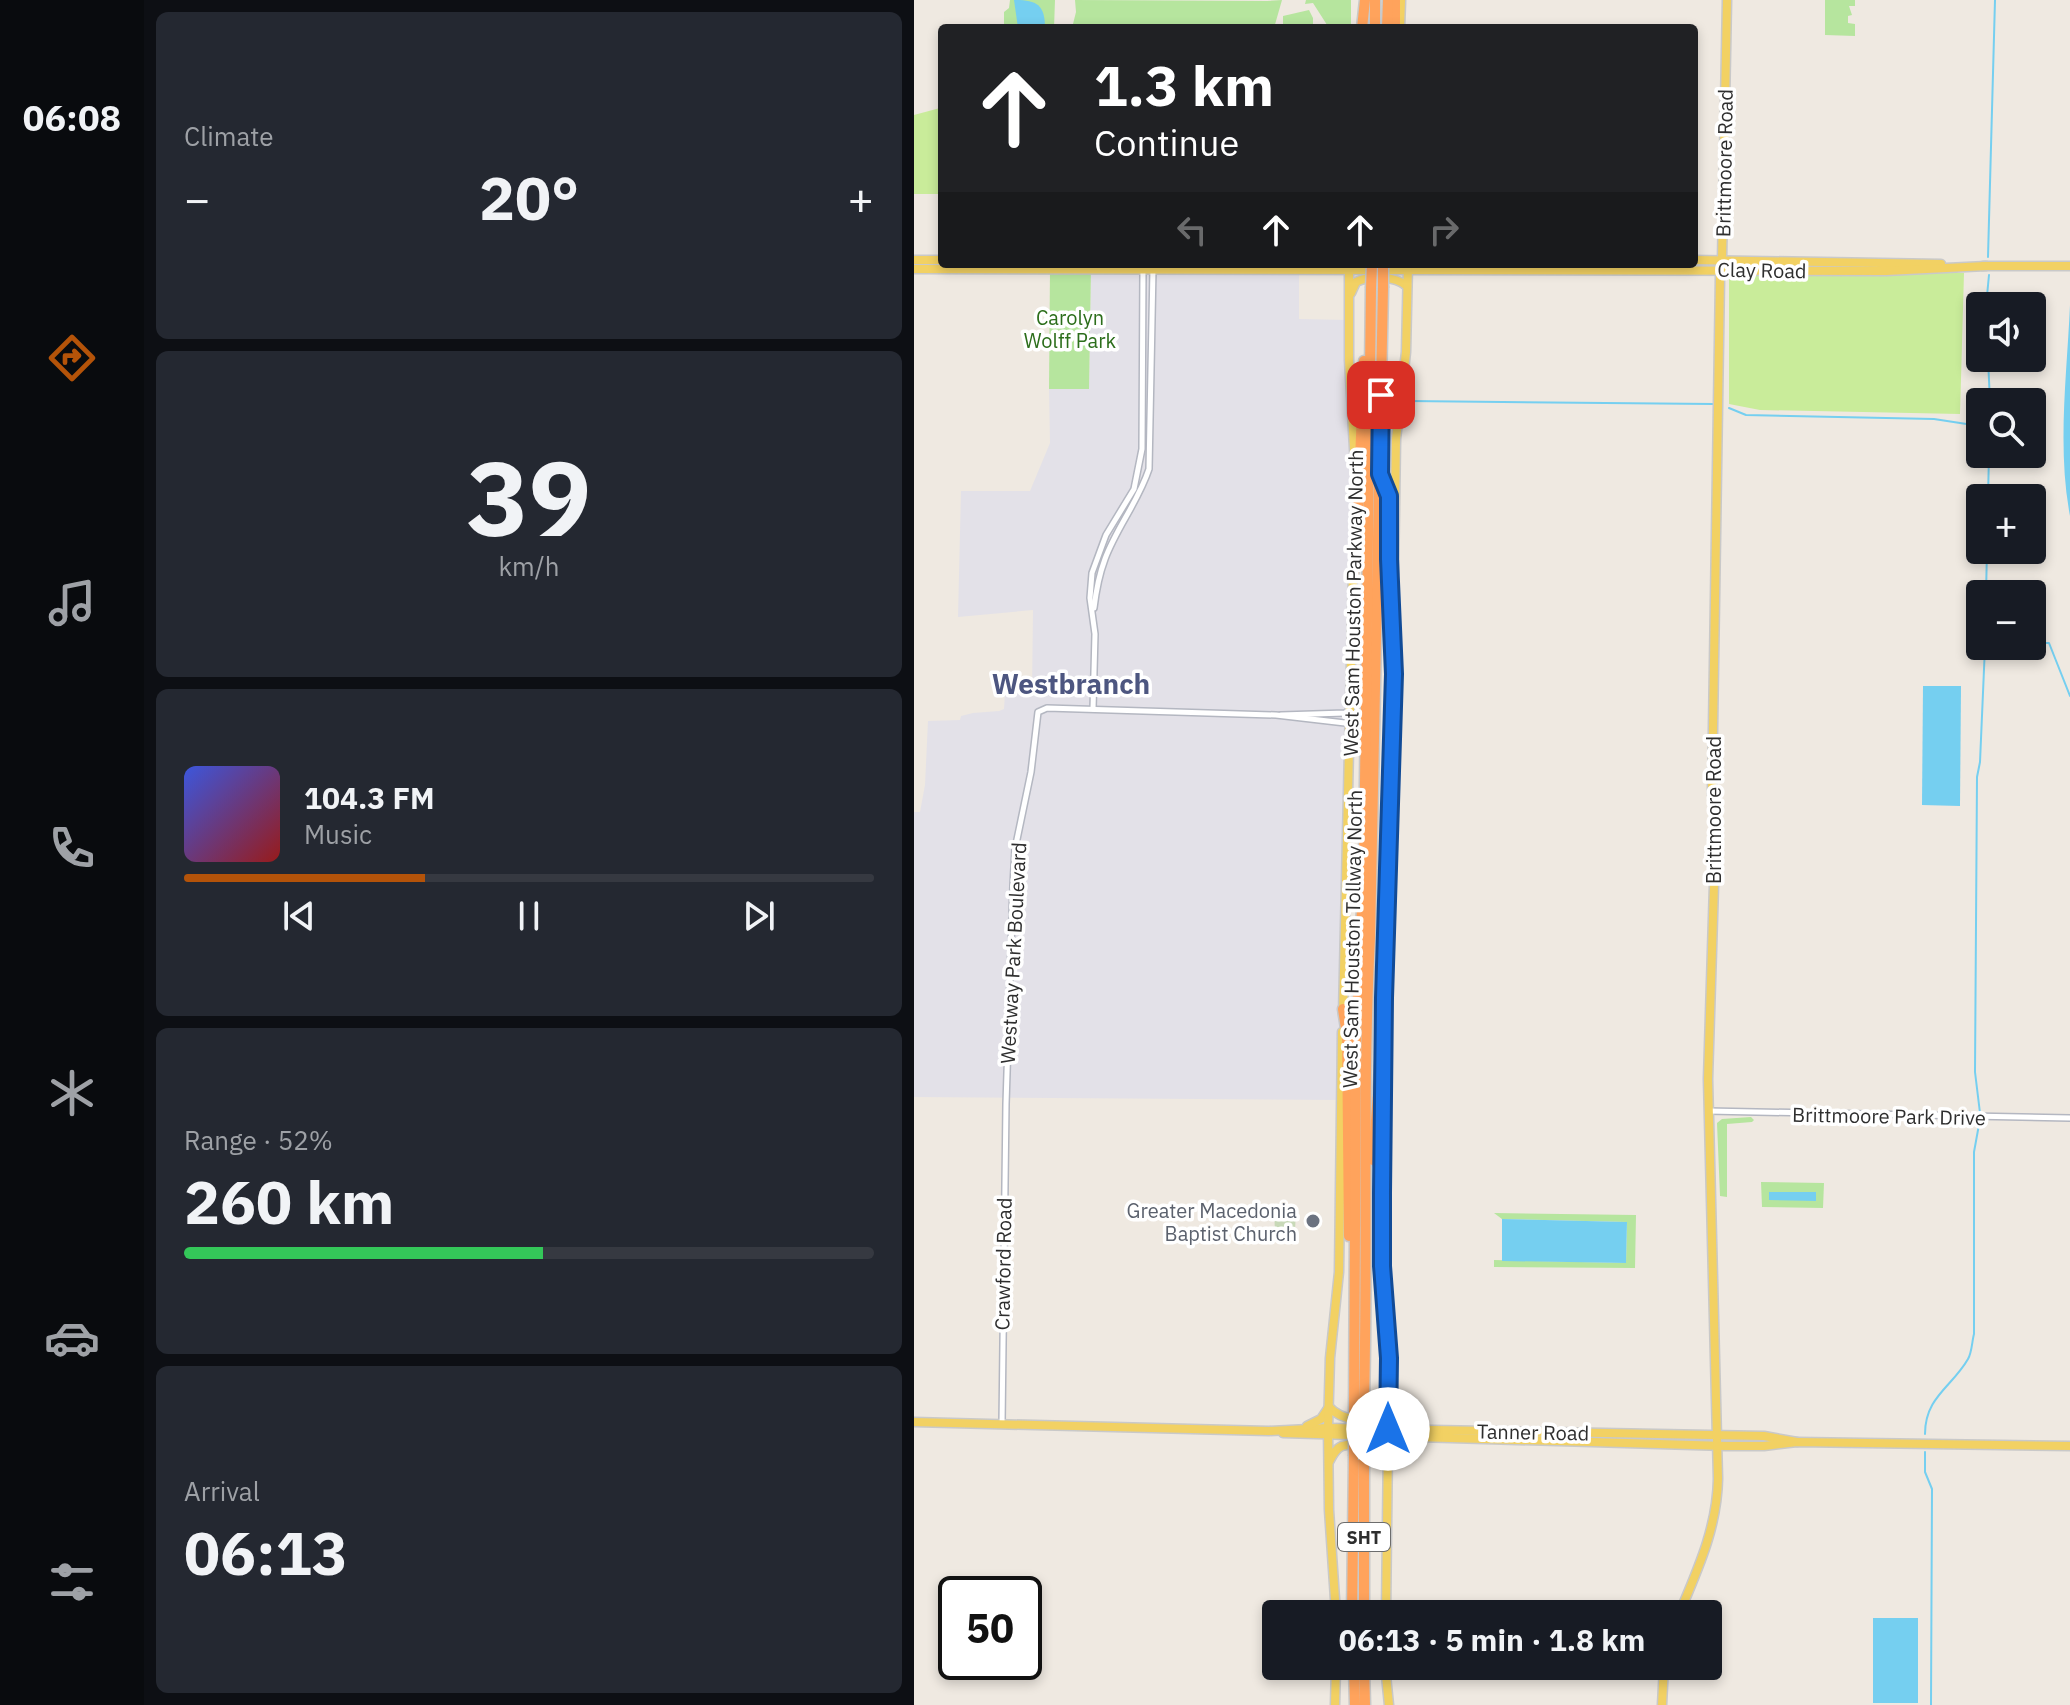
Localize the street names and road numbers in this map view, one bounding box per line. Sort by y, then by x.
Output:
street label: Brittmoore Road [1709,89,1739,237]
street label: Clay Road [1717,256,1807,284]
street label: West Sam Houston Parkway North [1337,449,1369,757]
street label: Brittmoore Road [1700,736,1727,884]
street label: West Sam Houston Tollway North [1336,790,1368,1088]
street label: Westway Park Boulevard [994,842,1032,1064]
street label: Brittmoore Park Drive [1792,1101,1986,1131]
street label: Crawford Road [988,1197,1018,1331]
street label: Tanner Road [1477,1418,1589,1446]
road number: SHT [1338,1523,1390,1551]

